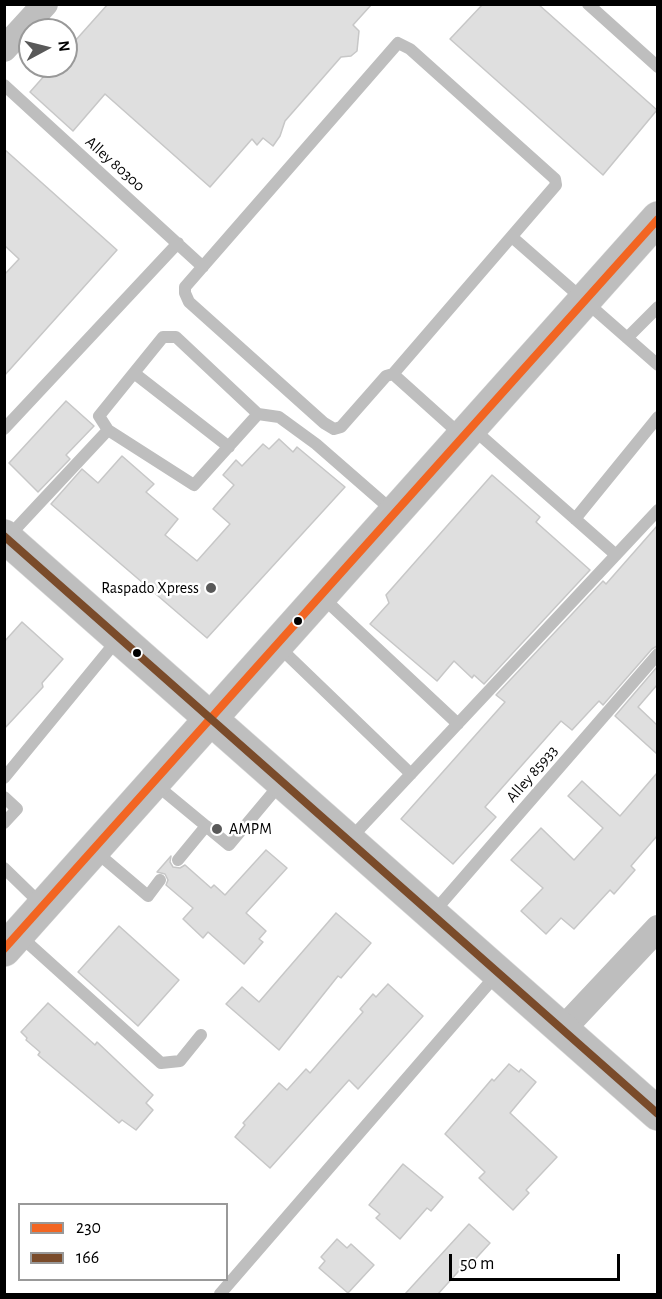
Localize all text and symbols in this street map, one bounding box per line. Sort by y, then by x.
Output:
north arrow [18,18,78,78]
text: N [55,40,72,53]
street label: Alley 80300 [81,132,149,196]
place label: Raspado Xpress [101,578,199,598]
marker: Raspado Xpress [204,581,218,595]
unlabelled marker [292,615,304,627]
unlabelled marker [131,647,143,659]
street label: Alley 85933 [502,742,562,806]
place label: AMPM [229,819,272,839]
marker: AMPM [210,822,224,836]
legend [18,1203,228,1281]
text: 230 [76,1219,101,1237]
scale bar [452,1242,623,1280]
text: 166 [76,1249,99,1267]
text: 50 m [460,1255,494,1273]

